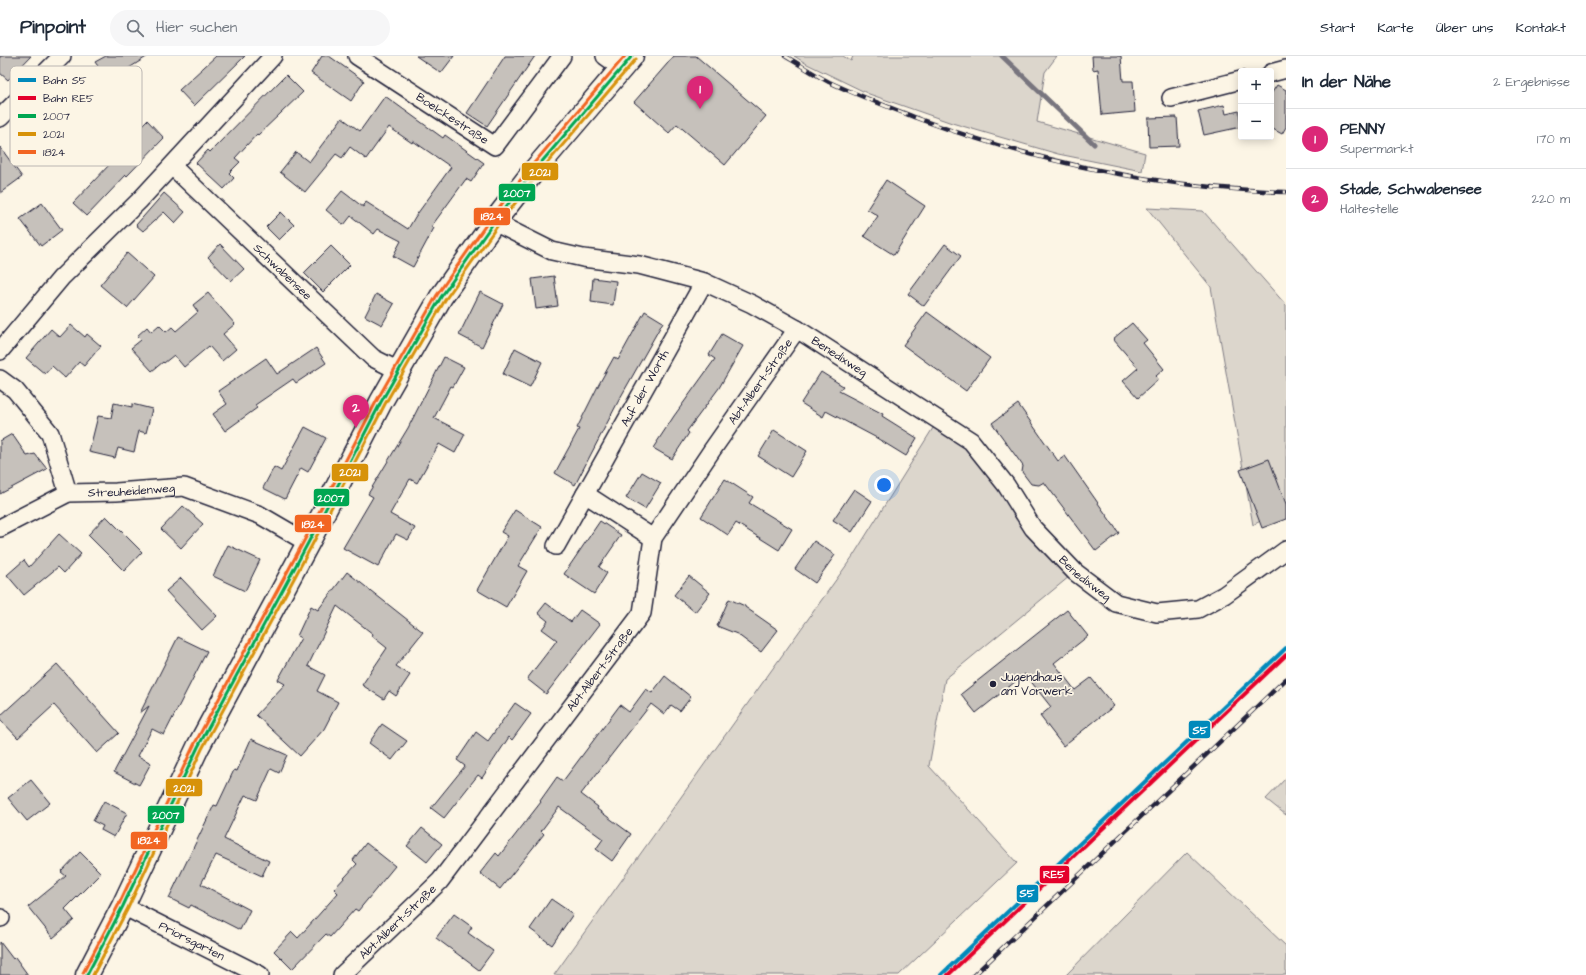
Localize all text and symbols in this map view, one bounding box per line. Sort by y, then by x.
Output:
search box [110,10,390,46]
text: Pinpoint [20,14,86,41]
icon: search [124,17,146,39]
text: Hier suchen [156,17,237,38]
text: Start [1320,18,1355,38]
text: Karte [1377,18,1414,38]
text: Über uns [1436,18,1494,38]
text: Kontakt [1516,18,1566,38]
legend [10,66,142,166]
map controls [1238,68,1274,140]
button: + [1238,68,1274,104]
text: In der Nähe [1302,70,1391,94]
text: Bahn S5 [43,73,87,88]
text: 2 Ergebnisse [1493,73,1570,91]
pin: 1 [687,76,713,109]
street label: Boelckestraße [412,89,492,149]
text: Bahn RE5 [43,91,94,106]
button: − [1238,104,1274,140]
text: 2007 [43,109,70,124]
text: PENNY [1340,119,1385,140]
text: 2021 [43,127,65,142]
text: 1 [1314,130,1316,148]
text: 170 m [1537,130,1570,148]
text: Supermarkt [1340,140,1414,158]
text: 1824 [43,145,66,160]
line badge: 2021 [521,162,559,181]
text: 2021 [529,165,551,180]
text: Stade, Schwabensee [1340,179,1482,200]
line badge: 2007 [498,183,536,202]
text: 2007 [503,186,531,201]
text: 2 [1311,190,1319,208]
text: 220 m [1532,190,1570,208]
text: Haltestelle [1340,200,1399,218]
line badge: 1824 [473,207,511,226]
text: 1824 [481,209,504,224]
street label: Schwabensee [249,240,316,305]
street label: Benedixweg [808,332,870,382]
street label: Abt-Albert-Straße [725,335,797,428]
street label: Auf der Worth [617,347,673,430]
pin: 2 [343,395,369,428]
line badge: 2021 [331,463,369,482]
text: 2021 [339,465,361,480]
your location [874,475,894,495]
street label: Streuheidenweg [88,480,176,502]
line badge: 2007 [313,488,350,507]
text: 2007 [317,491,345,506]
line badge: 1824 [294,514,332,533]
text: 1824 [302,517,325,532]
street label: Benedixweg [1055,552,1115,606]
street label: Abt-Albert-Straße [563,624,638,715]
place label: Jugendhaus am Vorwerk [1001,669,1073,700]
marker: Jugendhaus am Vorwerk [988,679,998,689]
line badge: S5 [1188,720,1211,739]
text: S5 [1192,723,1208,738]
line badge: 2021 [165,778,203,797]
text: 2021 [173,781,195,796]
line badge: 2007 [147,805,185,824]
text: 2007 [152,808,180,823]
line badge: 1824 [130,831,168,850]
text: 1824 [138,833,161,848]
line badge: RE5 [1039,865,1070,884]
text: RE5 [1043,867,1065,882]
street label: Abt-Albert-Straße [355,880,441,963]
line badge: S5 [1016,884,1039,903]
text: S5 [1019,886,1035,901]
street label: Priorsgarten [156,917,227,965]

